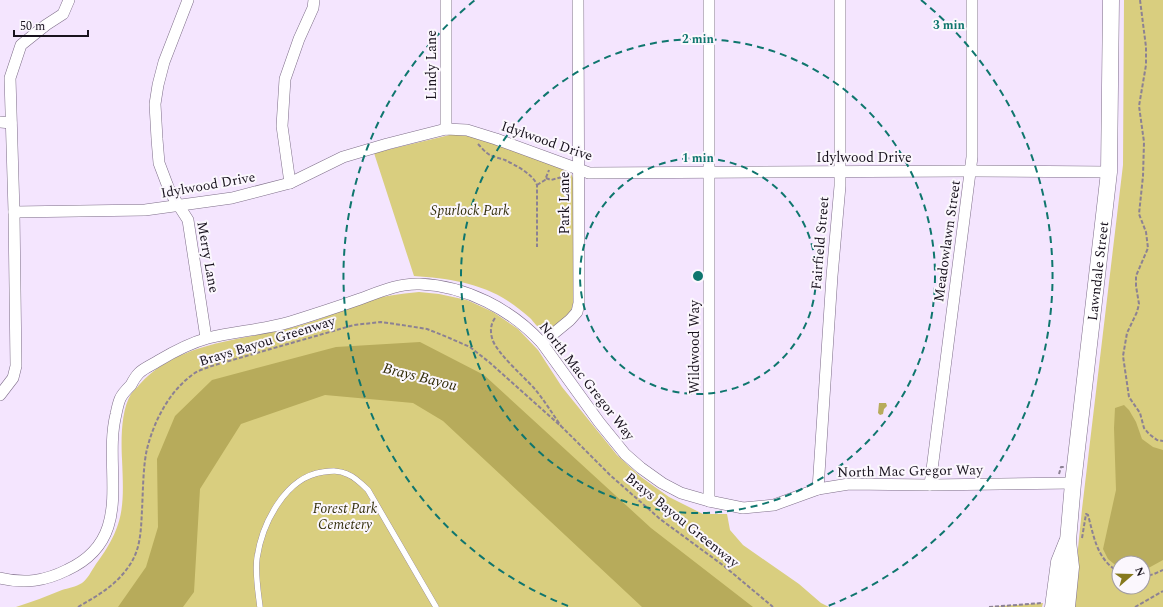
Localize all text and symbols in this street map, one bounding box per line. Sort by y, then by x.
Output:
scale bar [14,12,88,38]
text: 3 min [933,16,966,35]
text: 50 m [20,17,45,36]
street label: Lindy Lane [421,30,442,100]
text: 2 min [682,30,715,49]
street label: Idylwood Drive [498,116,596,167]
street label: Idylwood Drive [816,147,912,168]
text: 1 min [682,149,715,168]
street label: Idylwood Drive [159,166,257,204]
street label: Park Lane [554,171,575,235]
street label: Meadowlawn Street [928,179,966,303]
street label: Fairfield Street [805,196,835,290]
park label: Spurlock Park [430,200,510,221]
street label: Merry Lane [191,220,225,295]
street label: Lawndale Street [1081,220,1114,322]
centre of rings [691,269,705,283]
street label: Wildwood Way [684,299,705,394]
street label: Brays Bayou Greenway [196,310,339,372]
street label: North Mac Gregor Way [534,317,641,446]
water label: Brays Bayou [380,357,460,397]
street label: North Mac Gregor Way [837,459,984,483]
street label: Brays Bayou Greenway [620,467,745,573]
park label: Forest Park Cemetery [313,498,378,535]
north arrow [1111,555,1151,595]
text: N [1130,565,1149,579]

